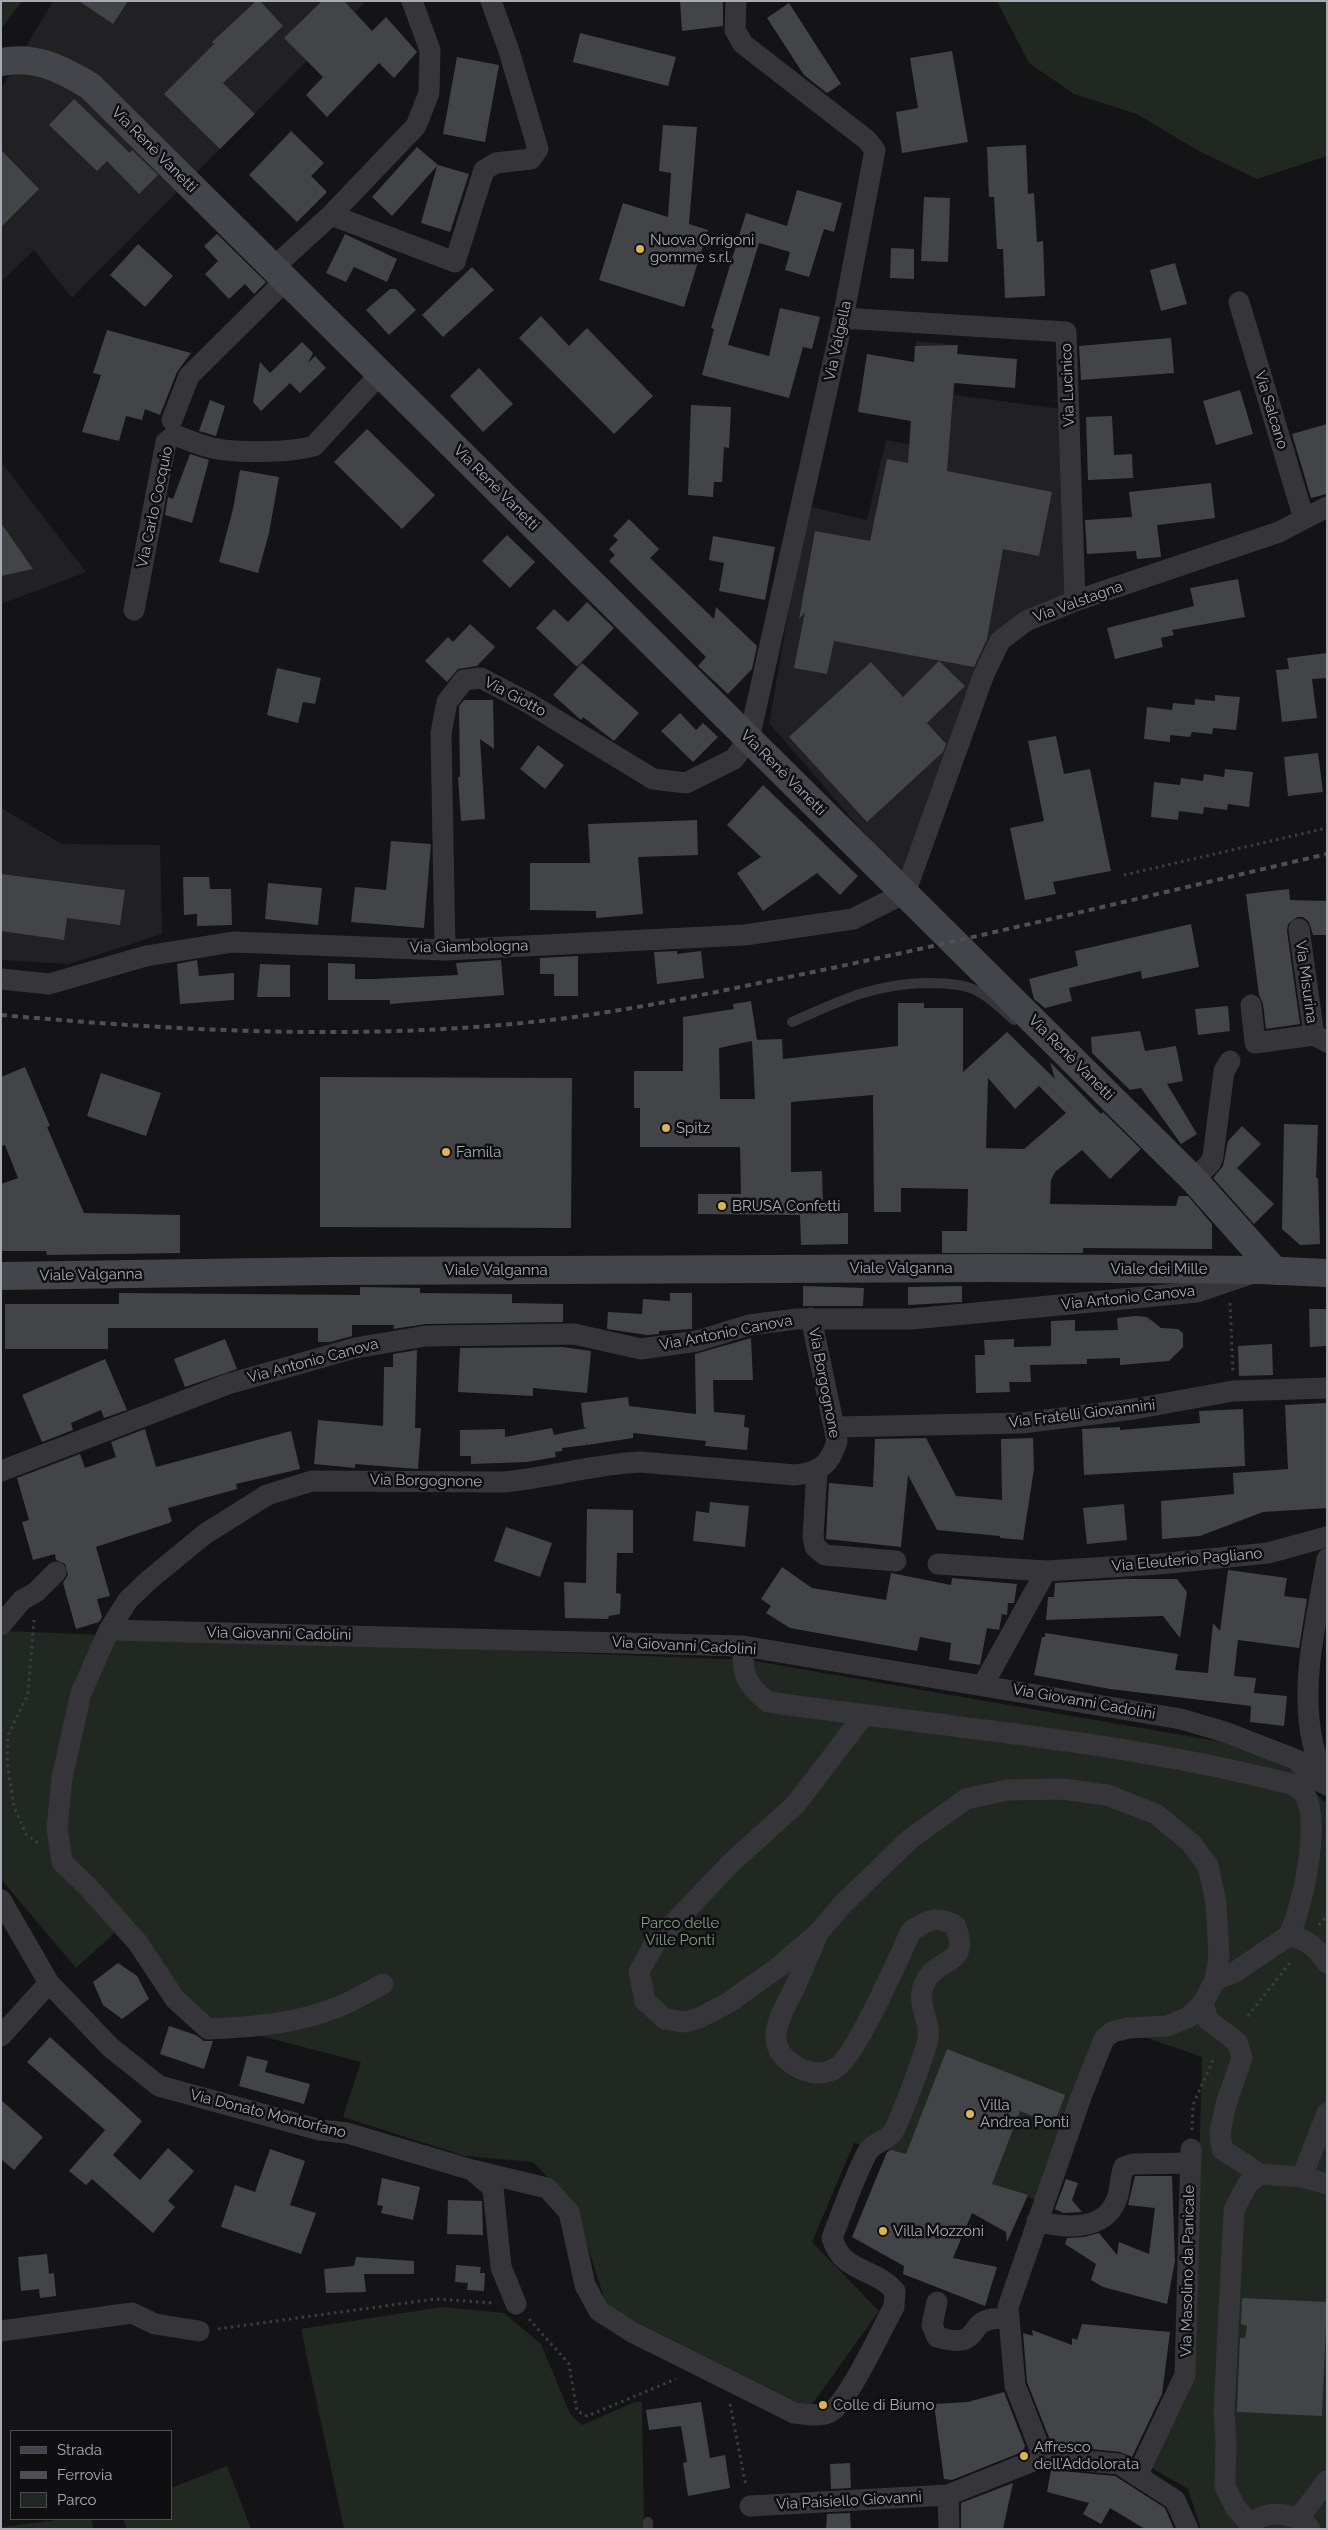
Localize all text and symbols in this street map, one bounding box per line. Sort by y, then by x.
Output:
street label: Via Renè Vanetti [107,103,201,197]
place label: Nuova Orrigoni gomme s.r.l. [650,231,754,266]
marker: Nuova Orrigoni gomme s.r.l. [634,243,646,255]
street label: Via Valgella [821,299,855,383]
street label: Via Lucinico [1058,343,1078,427]
street label: Via Salcano [1251,369,1291,451]
street label: Via Renè Vanetti [449,441,543,535]
street label: Via Carlo Cocquio [133,445,177,569]
street label: Via Valstagna [1031,578,1125,626]
street label: Via Giotto [481,673,549,721]
street label: Via Renè Vanetti [736,726,830,820]
street label: Via Giambologna [409,937,529,957]
street label: Via Misurina [1291,939,1321,1025]
street label: Via Renè Vanetti [1024,1011,1118,1105]
place label: Spitz [676,1119,710,1137]
marker: Spitz [660,1122,672,1134]
place label: Famila [456,1143,501,1161]
marker: Famila [440,1146,452,1158]
place label: BRUSA Confetti [732,1197,841,1215]
marker: BRUSA Confetti [716,1200,728,1212]
street label: Viale Valganna [849,1259,953,1277]
street label: Viale dei Mille [1111,1260,1207,1278]
street label: Viale Valganna [444,1261,548,1279]
street label: Viale Valganna [39,1265,143,1285]
street label: Via Antonio Canova [1060,1282,1196,1314]
street label: Via Antonio Canova [658,1311,794,1355]
street label: Via Borgognone [804,1326,844,1440]
street label: Via Antonio Canova [246,1335,380,1387]
street label: Via Fratelli Giovannini [1008,1396,1156,1432]
street label: Via Borgognone [370,1471,482,1491]
street label: Via Eleuterio Pagliano [1111,1544,1263,1576]
street label: Via Giovanni Cadolini [206,1624,352,1644]
street label: Via Giovanni Cadolini [611,1633,757,1659]
street label: Via Giovanni Cadolini [1011,1681,1157,1723]
park label: Parco delle Ville Ponti [641,1914,719,1949]
street label: Via Donato Montorfano [188,2086,348,2142]
place label: Villa Andrea Ponti [980,2096,1069,2131]
marker: Villa Andrea Ponti [964,2108,976,2120]
street label: Via Masolino da Panicale [1178,2185,1198,2357]
place label: Villa Mozzoni [893,2222,984,2240]
marker: Villa Mozzoni [877,2225,889,2237]
place label: Colle di Biumo [833,2396,934,2414]
marker: Colle di Biumo [817,2399,829,2411]
legend [10,2430,172,2520]
place label: Affresco dell'Addolorata [1034,2438,1139,2473]
text: Strada [57,2441,102,2459]
marker: Affresco dell'Addolorata [1018,2450,1030,2462]
text: Ferrovia [57,2466,113,2484]
street label: Via Paisiello Giovanni [776,2488,922,2514]
text: Parco [57,2491,97,2509]

